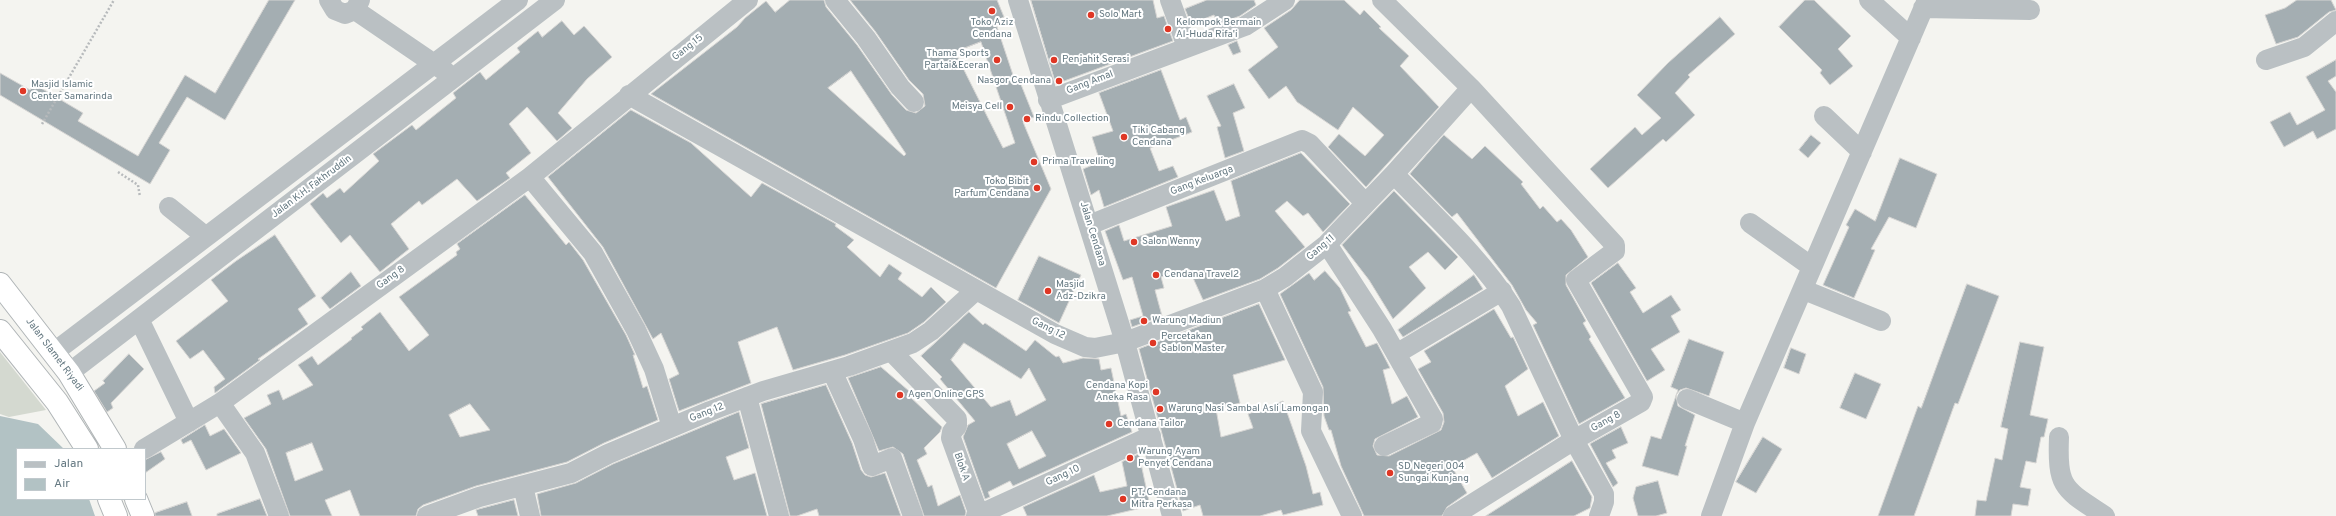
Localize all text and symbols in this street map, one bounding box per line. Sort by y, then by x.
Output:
marker: Toko Aziz Cendana [987,6,997,16]
place label: Solo Mart [1099,9,1142,21]
marker: Solo Mart [1086,10,1096,20]
place label: Toko Aziz Cendana [971,17,1013,40]
place label: Kelompok Bermain Al-Huda Rifa'i [1176,17,1261,40]
marker: Kelompok Bermain Al-Huda Rifa'i [1163,24,1173,34]
street label: Gang 15 [670,32,706,64]
place label: Thama Sports Partai&Eceran [924,48,989,72]
place label: Penjahit Serasi [1062,54,1129,66]
marker: Thama Sports Partai&Eceran [992,55,1002,65]
marker: Penjahit Serasi [1049,55,1059,65]
street label: Gang Amal [1065,69,1115,97]
place label: Nasgor Cendana [977,75,1051,87]
marker: Nasgor Cendana [1054,76,1064,86]
place label: Masjid Islamic Center Samarinda [31,79,112,102]
marker: Masjid Islamic Center Samarinda [18,86,28,96]
place label: Meisya Cell [952,101,1002,113]
marker: Meisya Cell [1005,102,1015,112]
place label: Rindu Collection [1035,113,1109,125]
marker: Rindu Collection [1022,114,1032,124]
place label: Tiki Cabang Cendana [1132,125,1185,148]
marker: Tiki Cabang Cendana [1119,132,1129,142]
street label: Jalan K.H. Fakhruddin [270,153,354,221]
place label: Prima Travelling [1042,156,1114,168]
marker: Prima Travelling [1029,157,1039,167]
street label: Gang Keluarga [1169,164,1235,198]
place label: Toko Bibit Parfum Cendana [954,176,1029,200]
marker: Toko Bibit Parfum Cendana [1032,183,1042,193]
street label: Jalan Cendana [1077,200,1107,268]
street label: Gang 11 [1304,232,1338,264]
place label: Salon Wenny [1142,236,1200,248]
marker: Salon Wenny [1129,237,1139,247]
street label: Gang 8 [374,264,408,292]
place label: Cendana Travel2 [1164,269,1239,281]
marker: Cendana Travel2 [1151,270,1161,280]
place label: Masjid Adz-Dzikra [1056,279,1106,302]
marker: Masjid Adz-Dzikra [1043,286,1053,296]
place label: Warung Madiun [1152,315,1221,327]
street label: Jalan Slamet Riyadi [23,316,85,394]
street label: Gang 12 [1029,316,1067,342]
marker: Warung Madiun [1139,316,1149,326]
place label: Percetakan Sablon Master [1161,331,1225,354]
marker: Percetakan Sablon Master [1148,338,1158,348]
place label: Cendana Kopi Aneka Rasa [1086,380,1148,404]
marker: Cendana Kopi Aneka Rasa [1151,387,1161,397]
place label: Agen Online GPS [908,389,984,401]
marker: Agen Online GPS [895,390,905,400]
street label: Gang 12 [688,401,726,425]
place label: Warung Nasi Sambal Asli Lamongan [1168,403,1329,415]
marker: Warung Nasi Sambal Asli Lamongan [1155,404,1165,414]
street label: Gang 8 [1589,409,1623,435]
place label: Cendana Tailor [1117,418,1184,430]
marker: Cendana Tailor [1104,419,1114,429]
place label: Warung Ayam Penyet Cendana [1138,446,1212,470]
legend [16,448,146,500]
street label: Blok A [951,451,971,483]
marker: Warung Ayam Penyet Cendana [1125,453,1135,463]
text: Jalan [54,456,83,472]
place label: SD Negeri 004 Sungai Kunjang [1398,461,1469,484]
street label: Gang 10 [1044,463,1082,489]
marker: SD Negeri 004 Sungai Kunjang [1385,468,1395,478]
text: Air [54,476,70,492]
place label: PT. Cendana Mitra Perkasa [1131,487,1192,510]
marker: PT. Cendana Mitra Perkasa [1118,494,1128,504]

